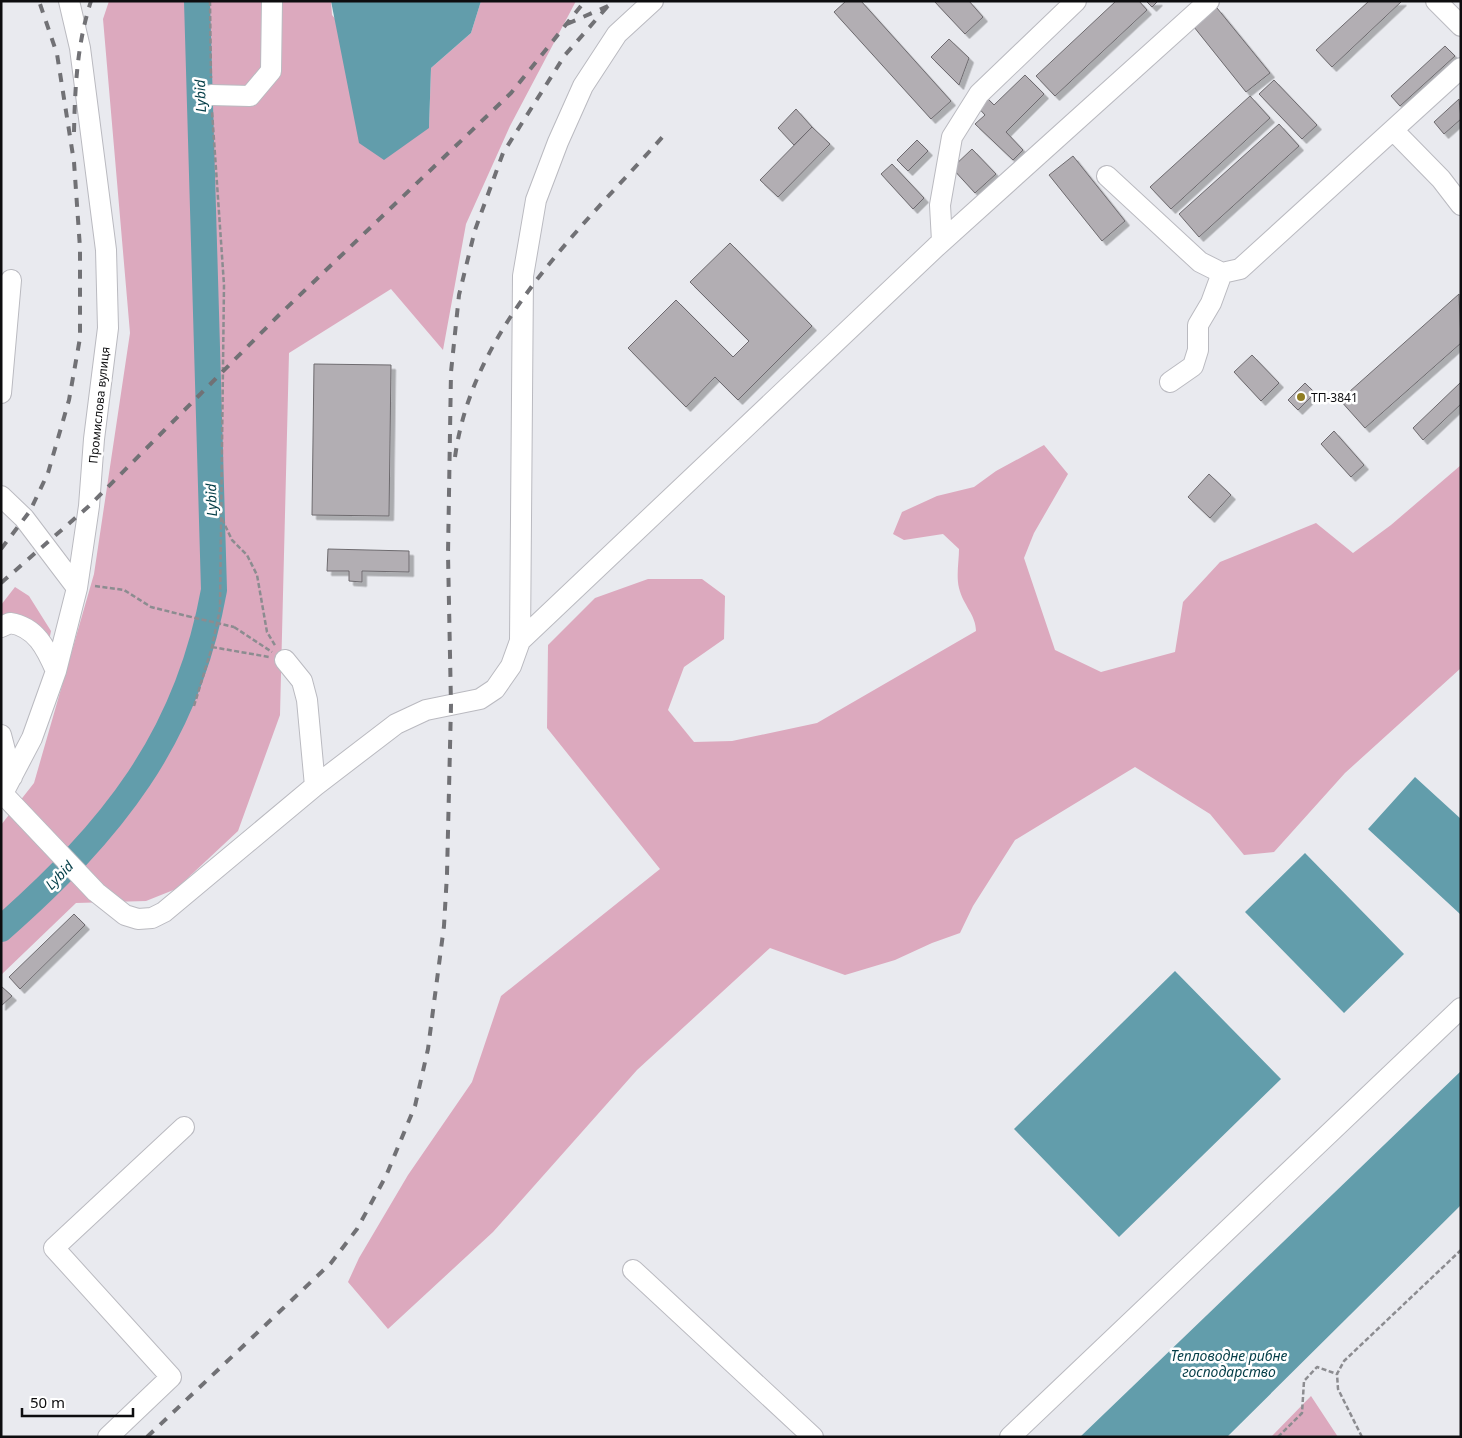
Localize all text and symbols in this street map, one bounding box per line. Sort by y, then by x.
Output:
water label: Lybid [190,78,210,113]
street label: Промислова вулиця [84,346,114,464]
place label: ТП-3841 [1311,389,1358,406]
marker: ТП-3841 [1295,391,1307,403]
water label: Lybid [201,482,221,517]
water label: Lybid [41,856,78,893]
water label: Тепловодне рибне господарство [1171,1346,1288,1381]
scale bar [22,1386,134,1418]
text: 50 m [30,1392,65,1412]

